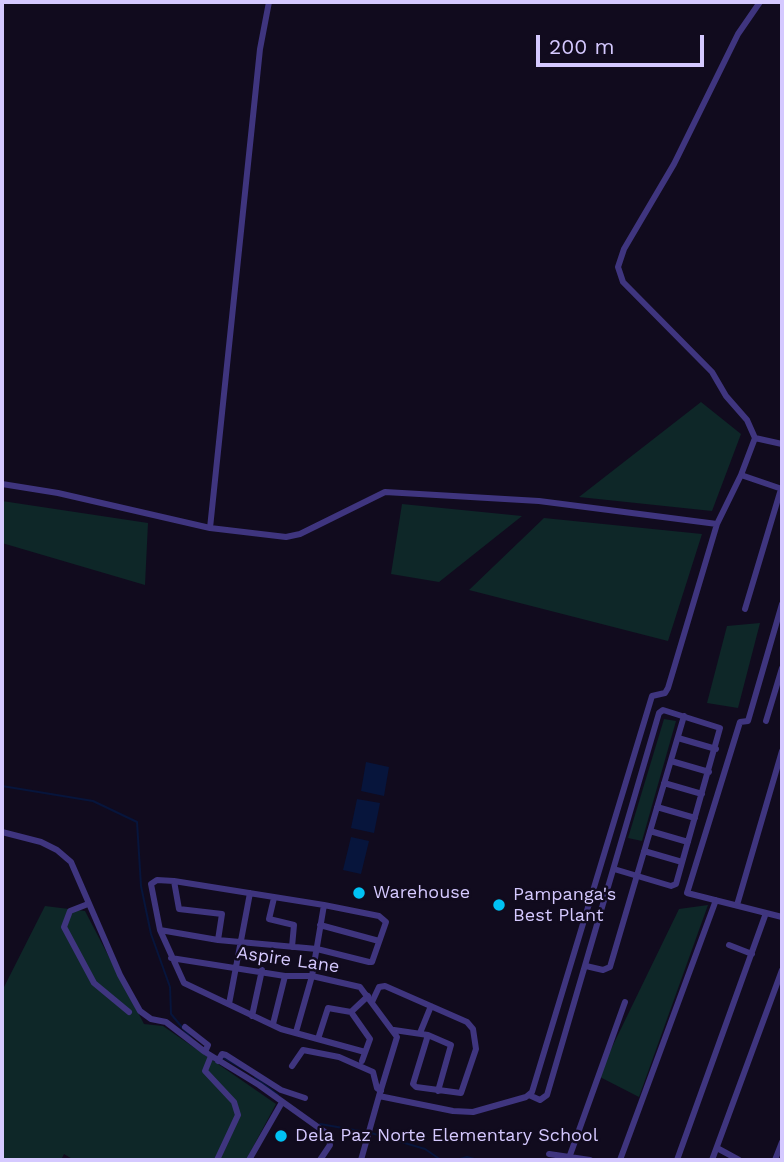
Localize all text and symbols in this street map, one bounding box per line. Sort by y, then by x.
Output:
scale bar [539,21,707,65]
text: 200 m [549,34,615,59]
place label: Warehouse [373,882,470,904]
place label: Pampanga's Best Plant [513,884,616,926]
marker: Warehouse [351,885,367,901]
marker: Pampanga's Best Plant [491,897,507,913]
street label: Aspire Lane [235,942,341,978]
place label: Dela Paz Norte Elementary School [295,1125,598,1147]
marker: Dela Paz Norte Elementary School [273,1128,289,1144]

